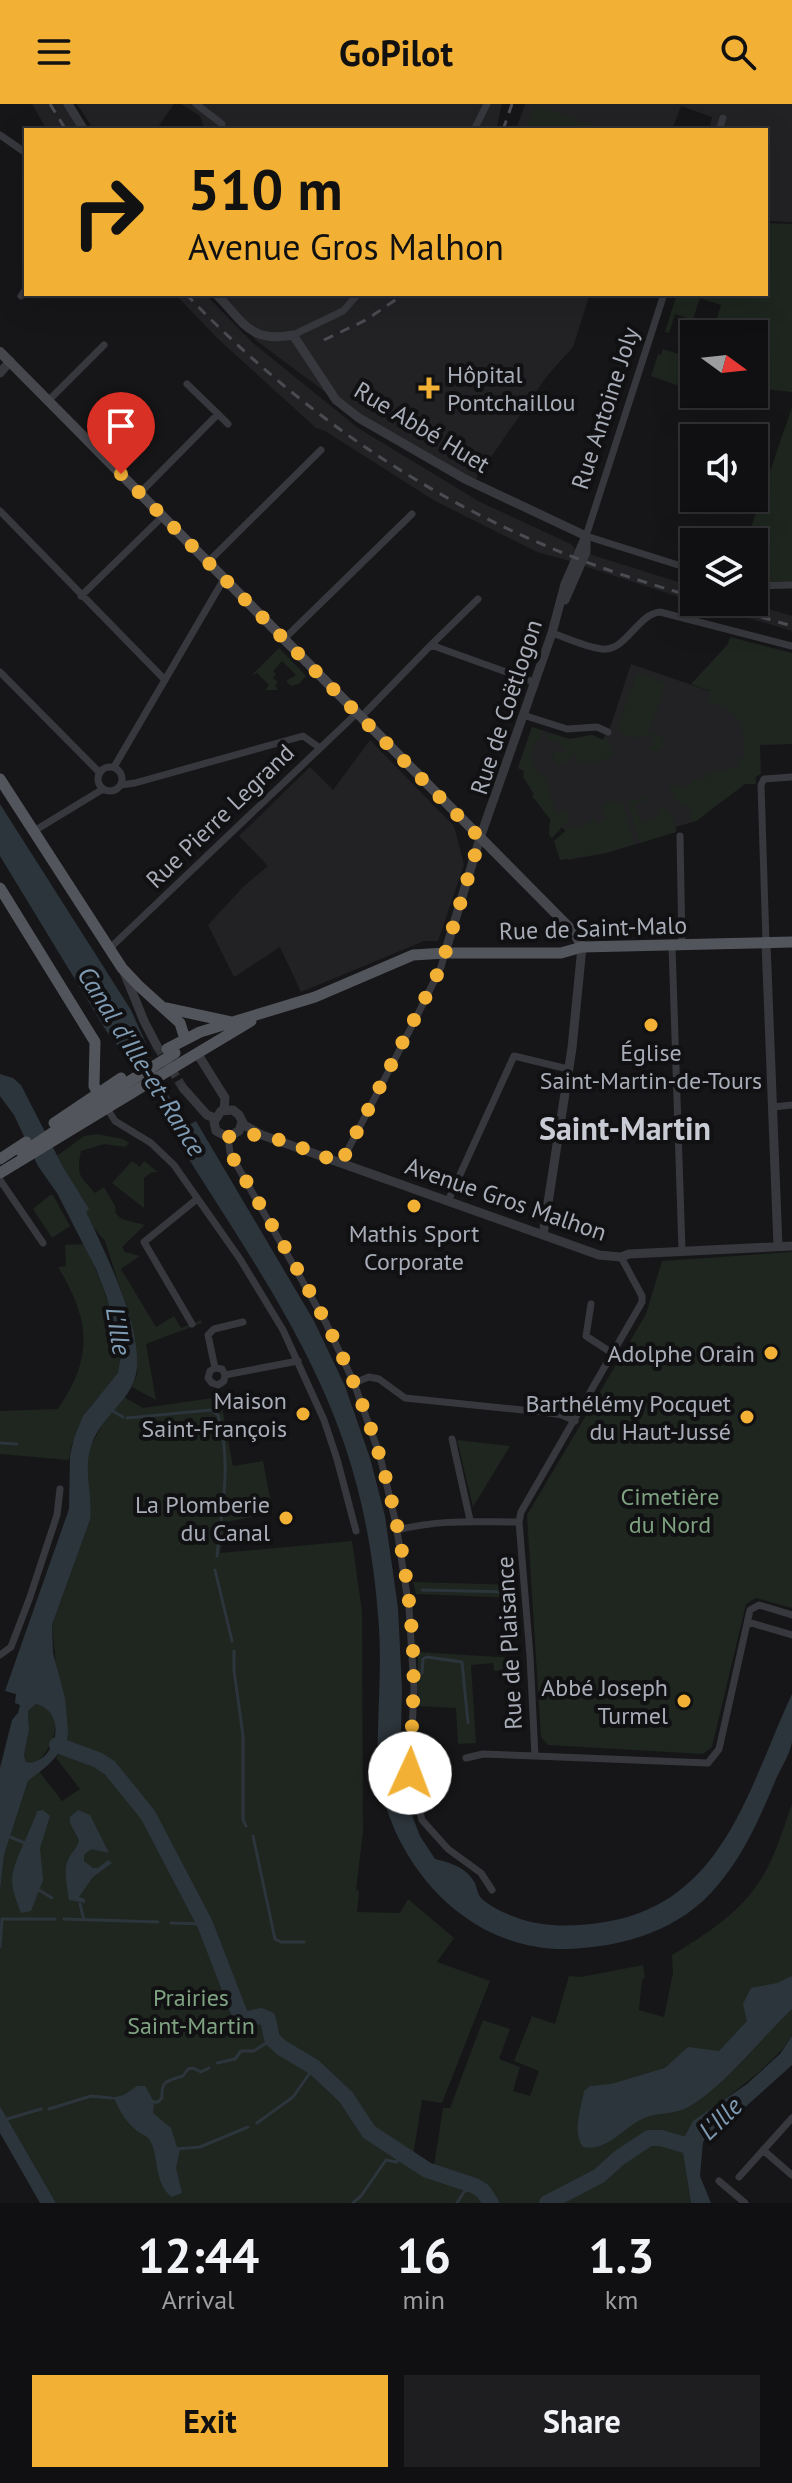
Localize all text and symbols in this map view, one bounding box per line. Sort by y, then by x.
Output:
text: GoPilot [339,29,453,76]
icon: menu [32,30,76,74]
icon: search [716,30,760,74]
text: 510 m [188,153,343,225]
icon: right [56,160,160,264]
text: Avenue Gros Malhon [188,223,504,270]
north arrow [680,320,768,408]
map controls [680,320,768,616]
street label: Rue Antoine Joly [564,323,646,493]
place label: Hôpital Pontchaillou [447,359,576,418]
street label: Rue Abbé Huet [349,374,495,480]
marker: Hôpital Pontchaillou [418,377,440,399]
pin [87,392,155,474]
icon: arrive [99,404,143,448]
button: sound [680,424,768,512]
button: layers [680,528,768,616]
street label: Rue de Coëtlogon [463,616,549,798]
street label: Rue Pierre Legrand [139,737,301,895]
street label: Rue de Saint-Malo [498,909,688,947]
water label: Canal d'Ille-et-Rance [70,960,214,1162]
marker: Église Saint-Martin-de-Tours [642,1016,660,1034]
place label: Église Saint-Martin-de-Tours [540,1037,762,1096]
district label: Saint-Martin [539,1107,711,1149]
street label: Avenue Gros Malhon [401,1150,611,1248]
marker: Mathis Sport Corporate [405,1197,423,1215]
place label: Mathis Sport Corporate [349,1218,479,1277]
water label: L'Ille [99,1305,139,1357]
place label: Adolphe Orain [607,1338,755,1369]
marker: Adolphe Orain [762,1344,780,1362]
place label: Maison Saint-François [142,1385,287,1444]
place label: Barthélémy Pocquet du Haut-Jussé [525,1388,731,1447]
marker: Maison Saint-François [294,1405,312,1423]
marker: Barthélémy Pocquet du Haut-Jussé [738,1408,756,1426]
park label: Cimetière du Nord [621,1481,719,1540]
place label: La Plomberie du Canal [135,1489,270,1548]
marker: La Plomberie du Canal [277,1509,295,1527]
street label: Rue de Plaisance [489,1556,529,1730]
place label: Abbé Joseph Turmel [541,1672,668,1731]
marker: Abbé Joseph Turmel [675,1692,693,1710]
position arrow [368,1731,452,1815]
park label: Prairies Saint-Martin [127,1982,255,2041]
water label: L'Ille [691,2089,749,2147]
text: 12:44 [137,2224,259,2286]
text: 16 [397,2224,451,2286]
text: 1.3 [588,2224,655,2286]
text: Arrival [162,2283,235,2316]
text: min [403,2283,445,2316]
text: km [605,2283,638,2316]
button: Exit [32,2375,388,2467]
button: Share [404,2375,760,2467]

